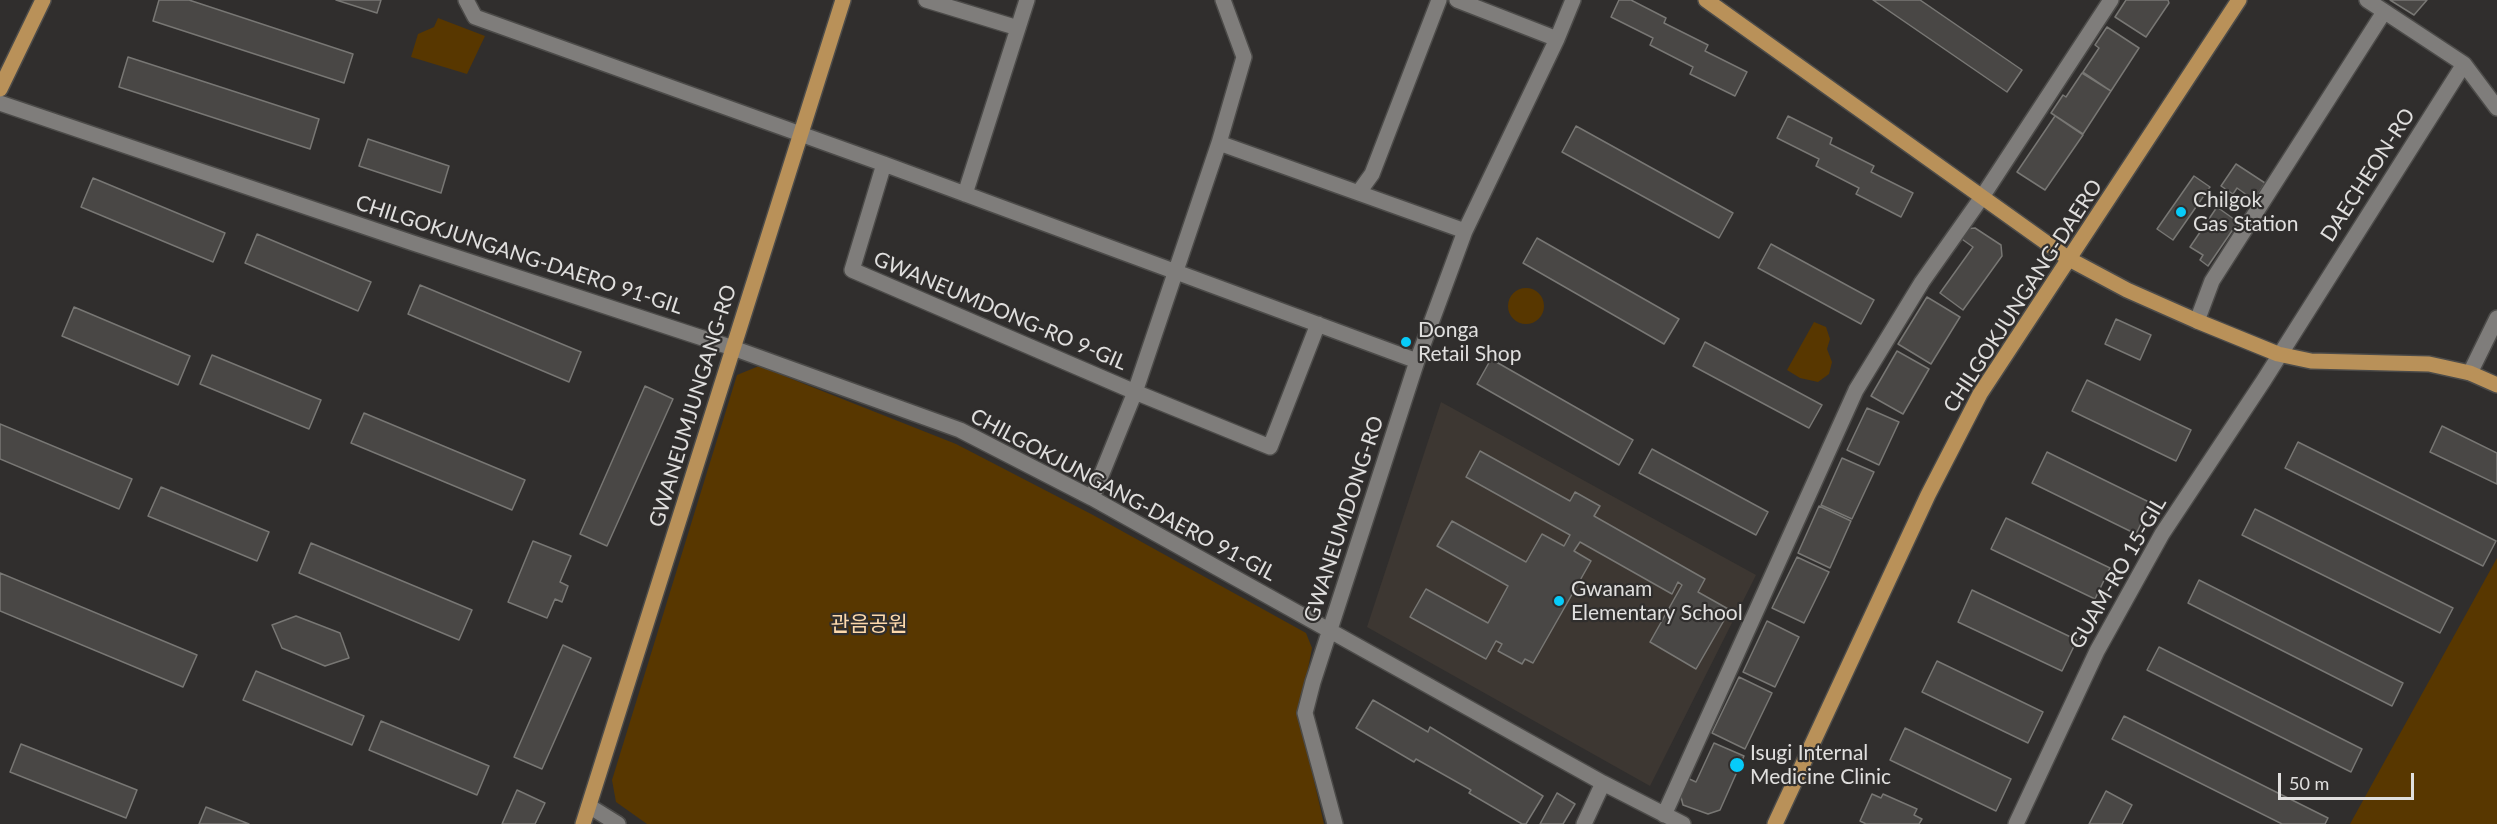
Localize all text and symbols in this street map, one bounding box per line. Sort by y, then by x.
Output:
street label: DAECHEON-RO [2316,104,2420,246]
street label: CHILGOKJUNGANG-DAERO [1938,175,2108,417]
place label: Chilgok Gas Station [2193,187,2298,237]
street label: CHILGOKJUNGANG-DAERO 91-GIL [352,190,686,320]
marker: Chilgok Gas Station [2174,205,2188,219]
street label: GWANEUMDONG-RO 9-GIL [870,246,1130,376]
street label: GWANEUMJUNGANG-RO [644,282,742,530]
place label: Donga Retail Shop [1418,317,1521,367]
marker: Donga Retail Shop [1399,335,1413,349]
street label: CHILGOKJUNGANG-DAERO 91-GIL [966,404,1280,586]
street label: GWANEUMDONG-RO [1299,413,1389,625]
street label: GUAM-RO 15-GIL [2064,493,2172,653]
place label: Gwanam Elementary School [1571,576,1743,626]
marker: Gwanam Elementary School [1552,594,1566,608]
park label: 관음공원 [830,611,908,637]
place label: Isugi Internal Medicine Clinic [1750,740,1891,790]
marker: Isugi Internal Medicine Clinic [1728,756,1746,774]
scale bar [2281,761,2418,799]
text: 50 m [2289,772,2329,794]

